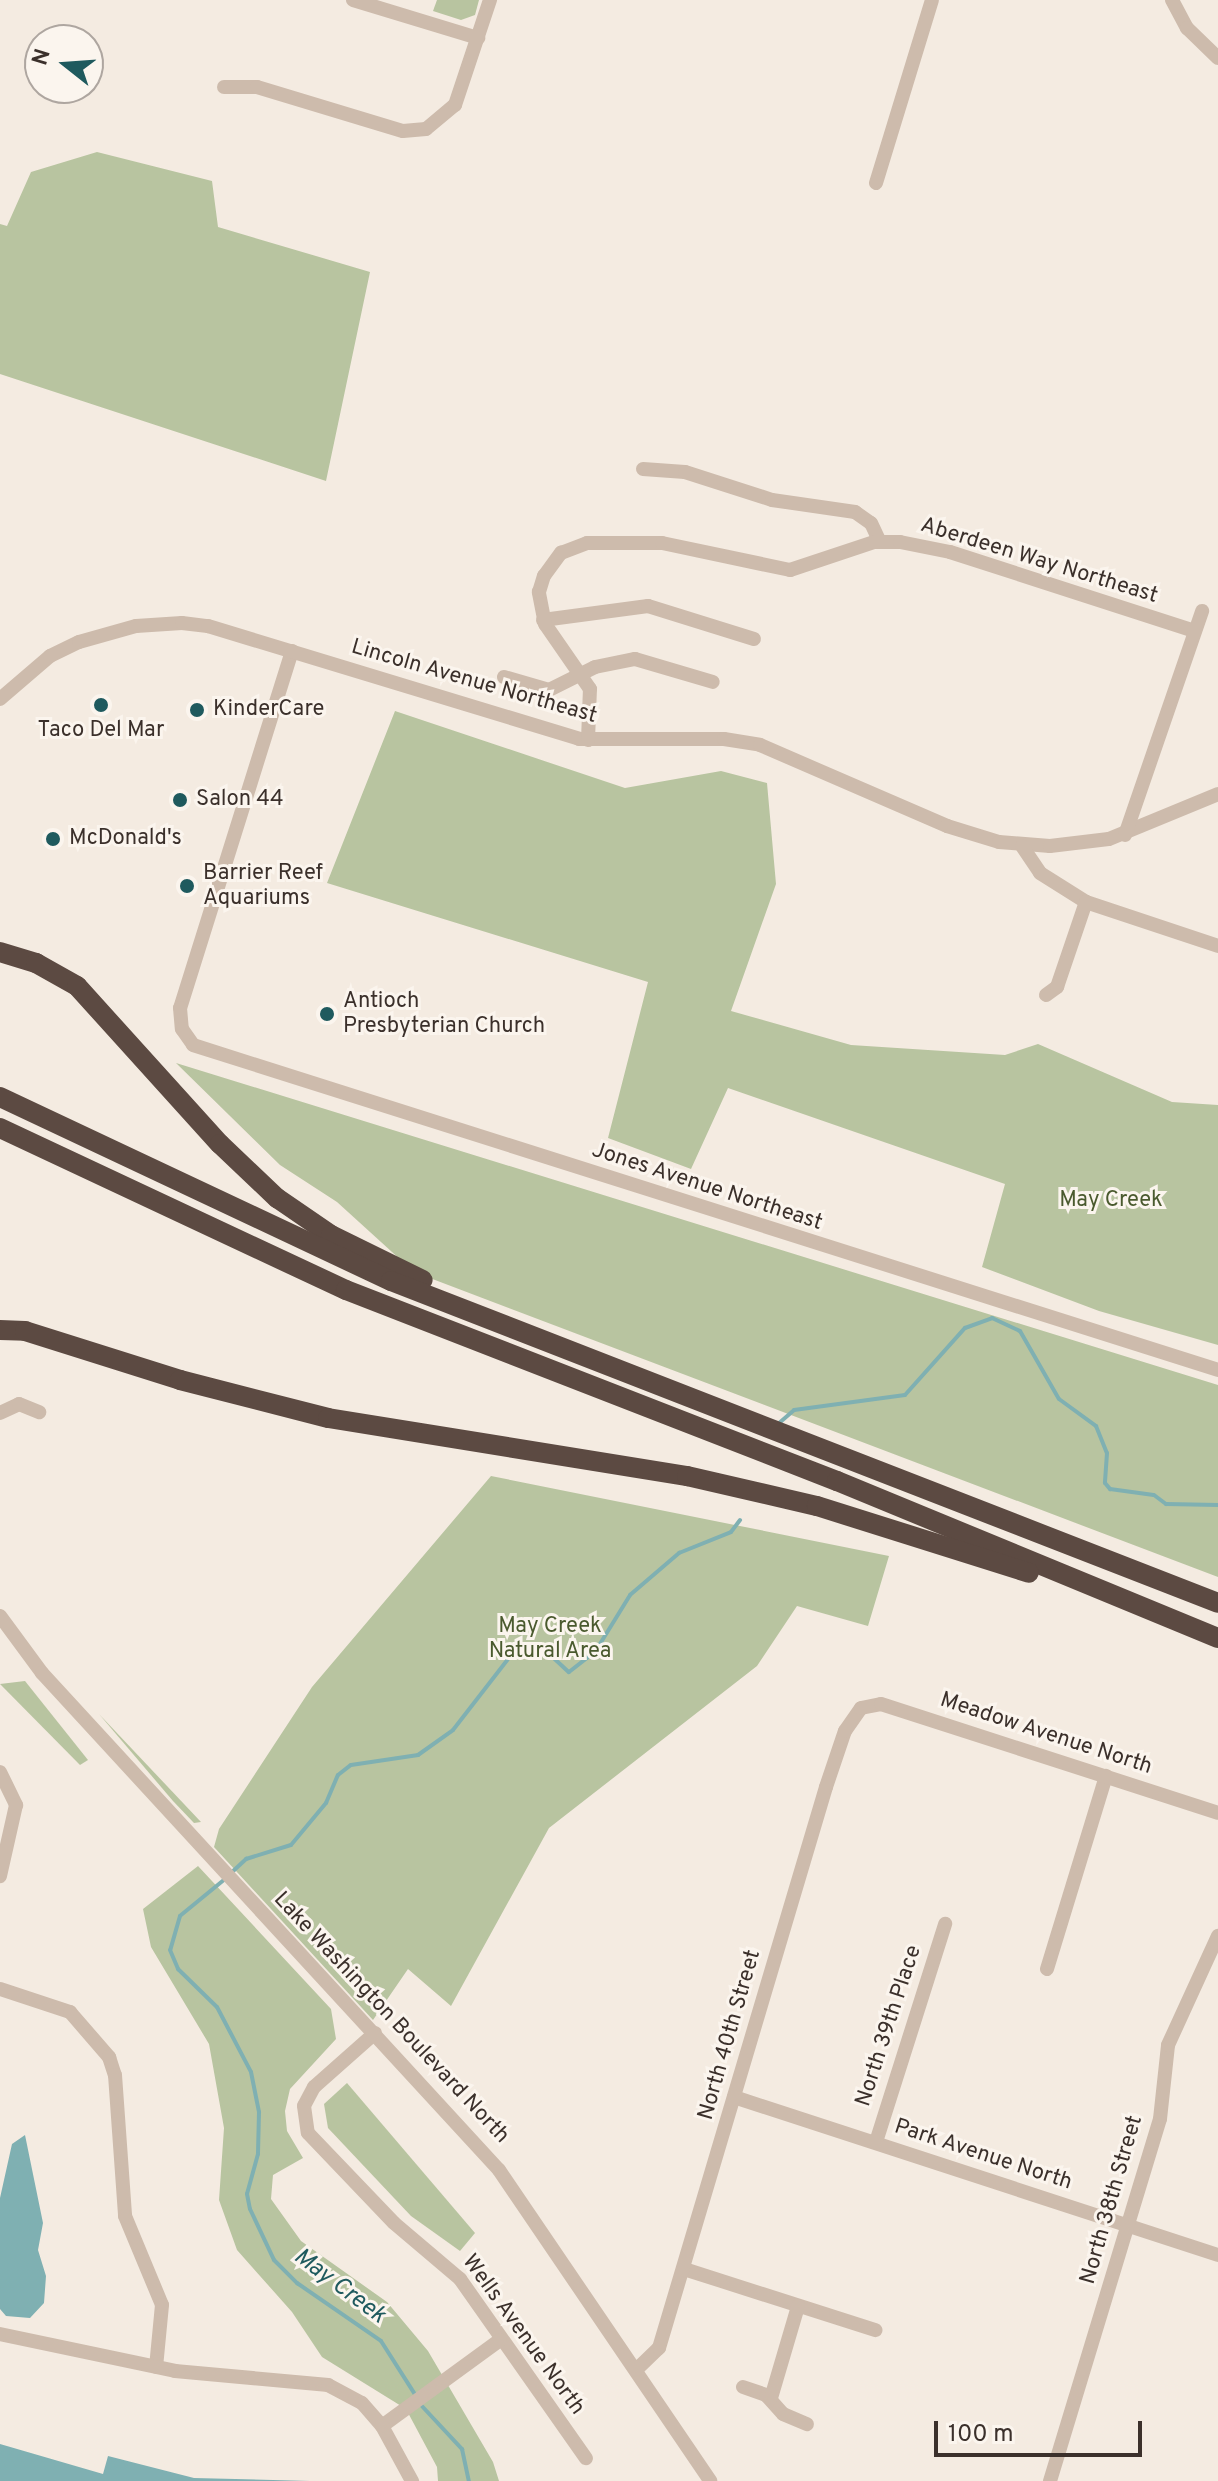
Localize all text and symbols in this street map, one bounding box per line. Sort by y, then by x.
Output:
north arrow [24,24,104,104]
text: N [27,46,58,69]
street label: Aberdeen Way Northeast [917,512,1161,610]
street label: Lincoln Avenue Northeast [348,634,600,730]
marker: Taco Del Mar [92,696,110,714]
place label: KinderCare [213,697,324,723]
marker: KinderCare [188,701,206,719]
place label: Taco Del Mar [38,718,164,744]
place label: Salon 44 [196,787,284,813]
marker: Salon 44 [171,791,189,809]
place label: McDonald's [69,826,182,852]
marker: McDonald's [44,830,62,848]
place label: Barrier Reef Aquariums [203,860,323,912]
marker: Barrier Reef Aquariums [178,877,196,895]
place label: Antioch Presbyterian Church [343,988,545,1040]
marker: Antioch Presbyterian Church [318,1005,336,1023]
street label: Jones Avenue Northeast [588,1137,826,1237]
park label: May Creek [1059,1188,1163,1214]
park label: May Creek Natural Area [488,1613,612,1664]
street label: Meadow Avenue North [936,1687,1156,1781]
street label: Lake Washington Boulevard North [267,1887,515,2149]
street label: North 39th Place [850,1942,928,2110]
street label: North 40th Street [693,1947,767,2123]
street label: North 38th Street [1075,2113,1149,2287]
street label: Park Avenue North [890,2114,1076,2196]
water label: May Creek [287,2243,391,2331]
street label: Wells Avenue North [456,2249,590,2421]
scale bar [938,2405,1146,2455]
text: 100 m [948,2420,1014,2450]

